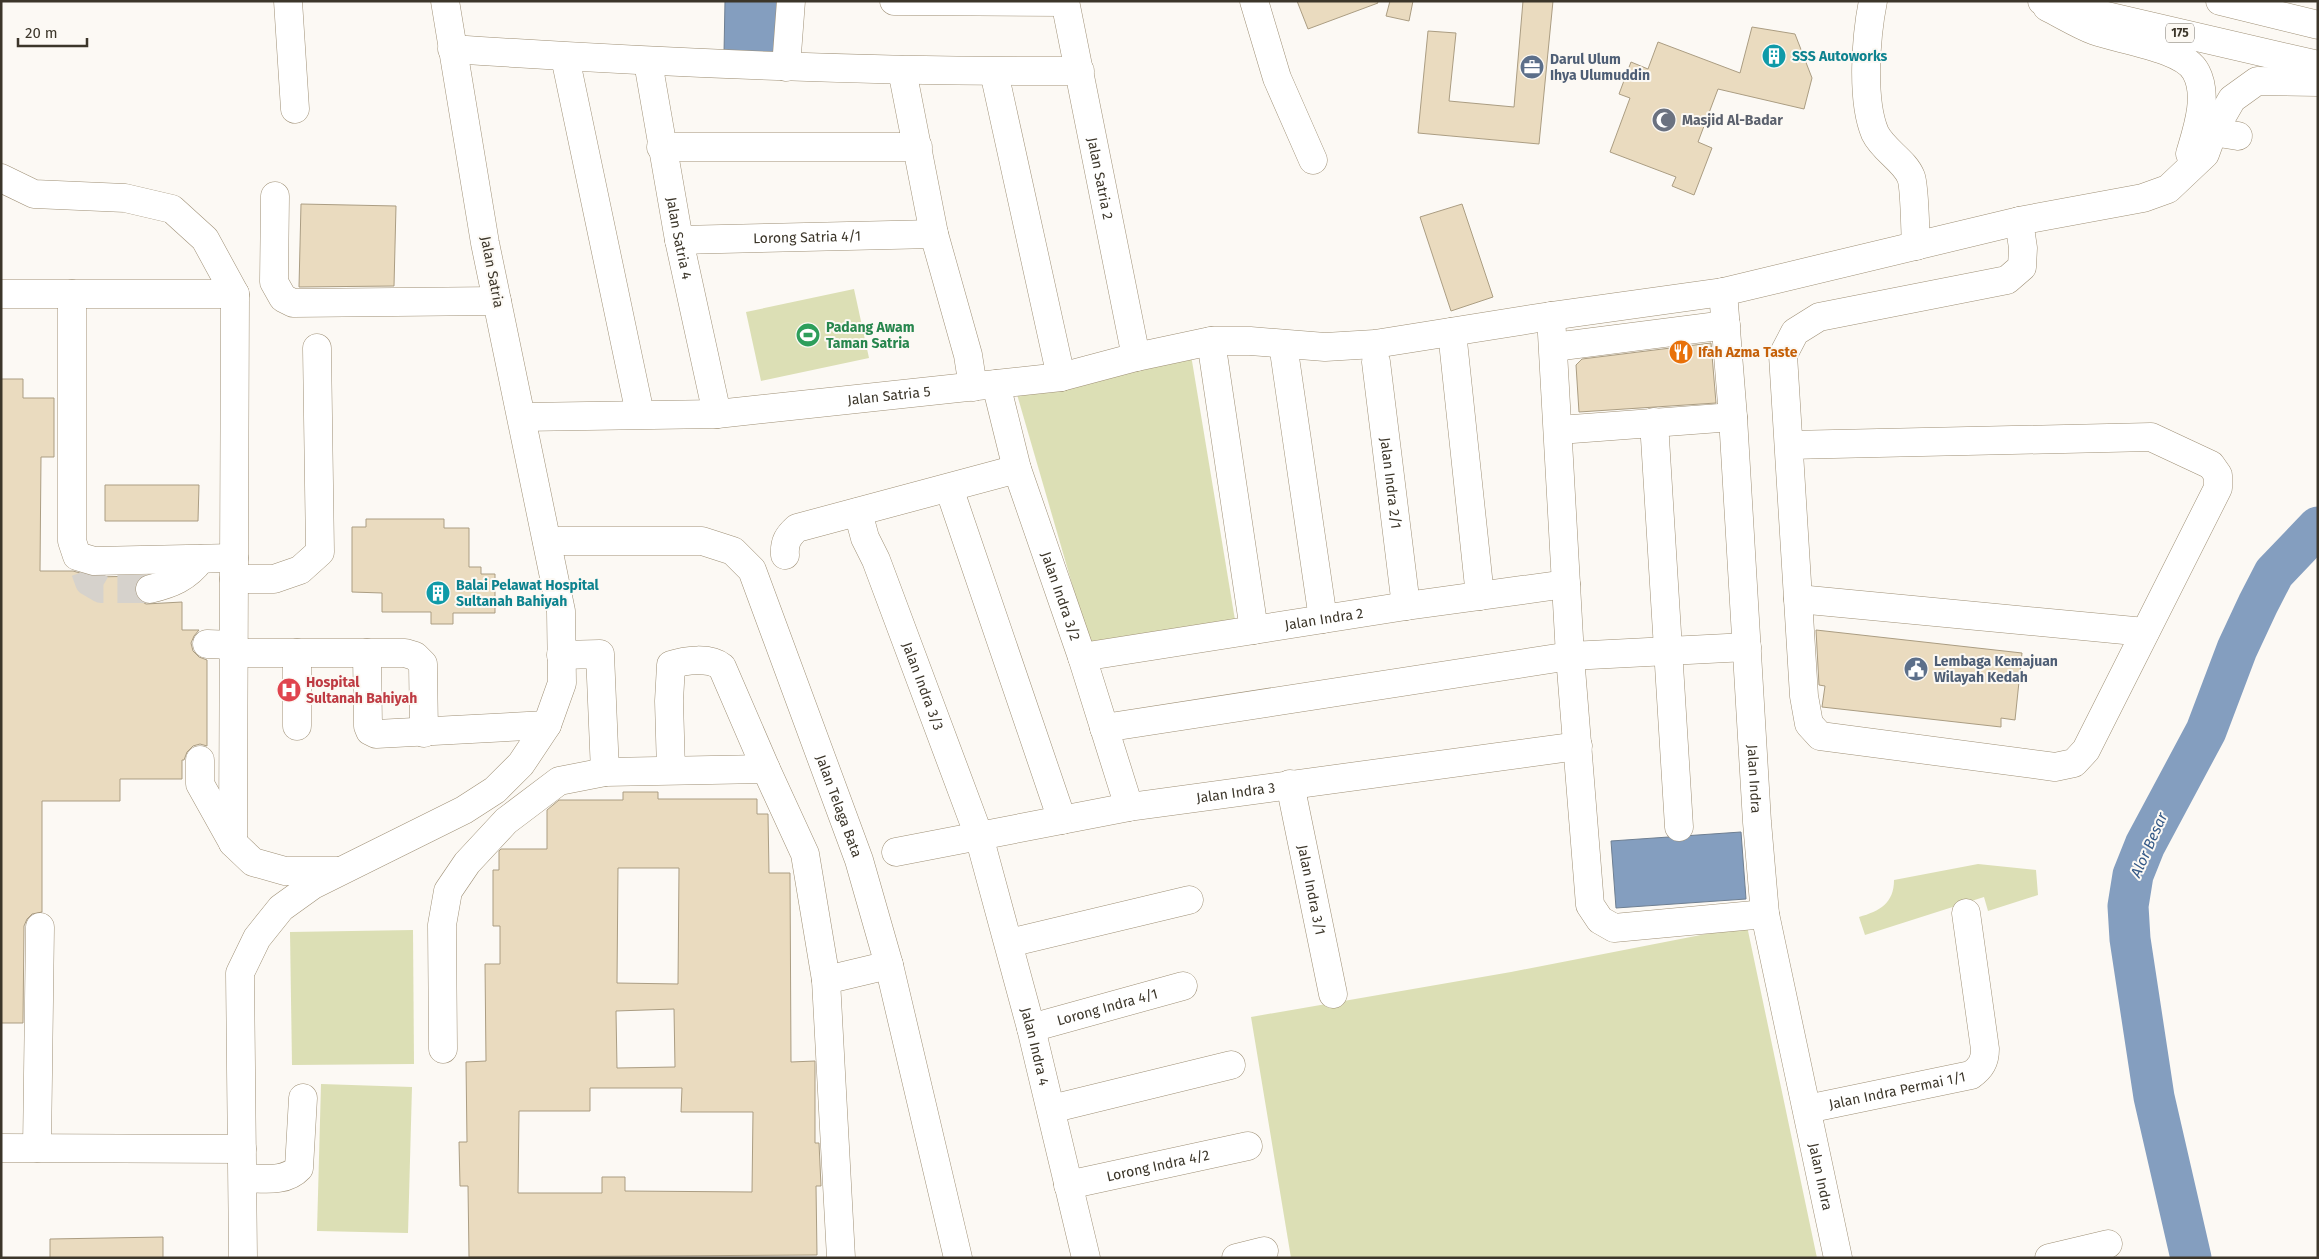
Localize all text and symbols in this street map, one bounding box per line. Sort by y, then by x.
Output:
scale bar [18,15,86,47]
road number: 175 [2166,23,2194,42]
text: 20 m [25,24,58,42]
building icon: SSS Autoworks [1761,43,1787,69]
place label: SSS Autoworks [1792,48,1888,65]
place label: Darul Ulum Ihya Ulumuddin [1550,51,1650,84]
office icon: Darul Ulum Ihya Ulumuddin [1519,54,1545,80]
mosque icon: Masjid Al-Badar [1651,107,1677,133]
place label: Masjid Al-Badar [1682,112,1783,129]
street label: Jalan Satria 2 [1084,136,1117,221]
street label: Jalan Satria 4 [663,196,696,282]
street label: Lorong Satria 4/1 [753,227,861,247]
street label: Jalan Satria [477,235,507,309]
place label: Padang Awam Taman Satria [826,319,915,352]
sports icon: Padang Awam Taman Satria [795,322,821,348]
restaurant icon: Ifah Azma Taste [1668,339,1694,365]
place label: Ifah Azma Taste [1698,344,1798,361]
street label: Jalan Satria 5 [847,383,931,408]
street label: Jalan Indra 2/1 [1377,436,1405,530]
street label: Jalan Indra 3/2 [1038,549,1084,643]
place label: Balai Pelawat Hospital Sultanah Bahiyah [456,577,600,610]
building icon: Balai Pelawat Hospital Sultanah Bahiyah [425,580,451,606]
street label: Jalan Indra 2 [1284,604,1365,633]
street label: Jalan Indra 3/3 [899,639,947,733]
place label: Lembaga Kemajuan Wilayah Kedah [1934,653,2058,686]
public building icon: Lembaga Kemajuan Wilayah Kedah [1903,656,1929,682]
place label: Hospital Sultanah Bahiyah [306,674,417,707]
hospital icon: Hospital Sultanah Bahiyah [276,677,302,703]
street label: Jalan Indra [1744,744,1765,814]
street label: Jalan Telaga Bata [812,752,866,860]
street label: Jalan Indra 3 [1195,779,1276,806]
water label: Alor Besar [2126,809,2172,881]
street label: Jalan Indra 3/1 [1294,843,1329,936]
street label: Lorong Indra 4/1 [1055,985,1159,1029]
street label: Jalan Indra 4 [1017,1006,1053,1088]
street label: Jalan Indra Permai 1/1 [1827,1068,1967,1113]
street label: Jalan Indra [1805,1141,1836,1212]
street label: Lorong Indra 4/2 [1105,1146,1211,1185]

